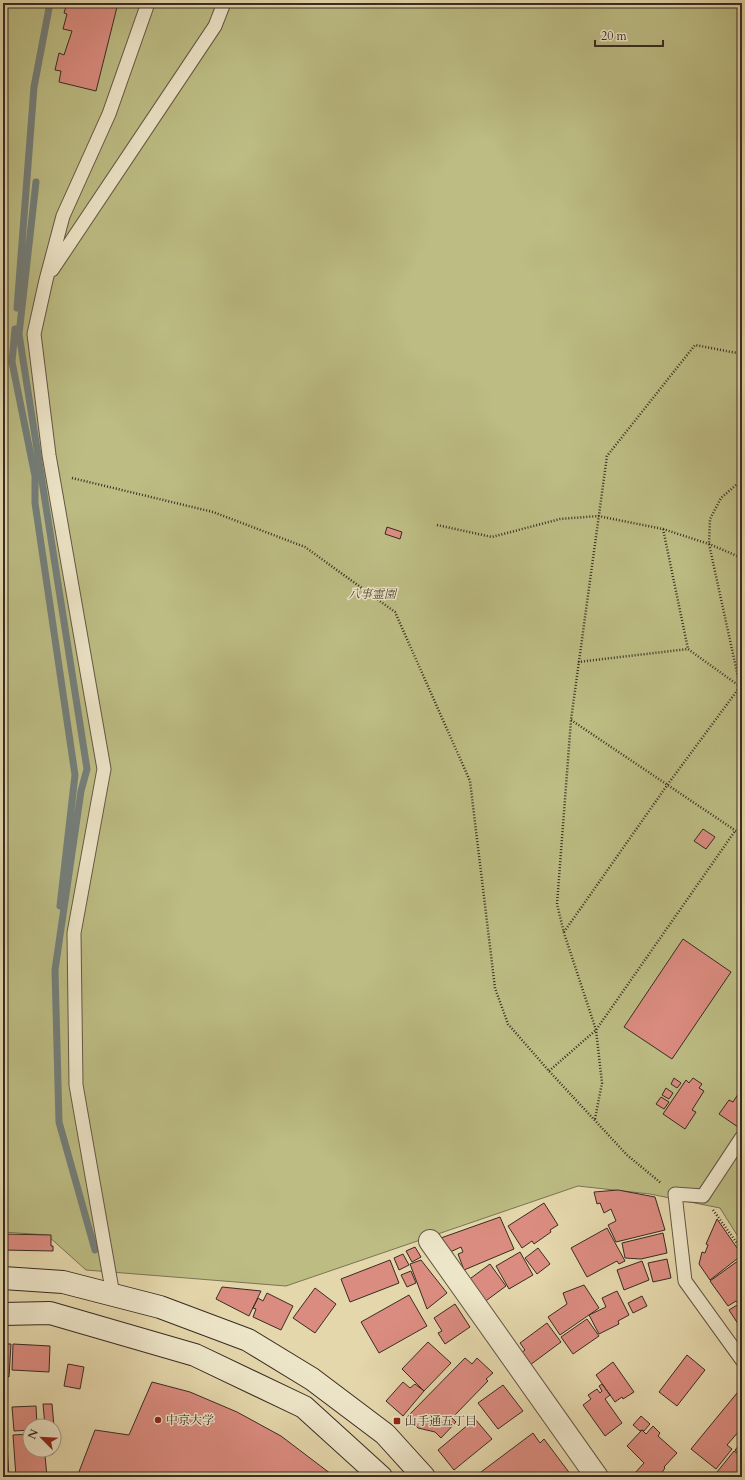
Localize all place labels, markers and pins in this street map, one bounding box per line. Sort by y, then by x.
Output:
place label: 中京大学 [166,1412,214,1428]
place label: 山手通五丁目 [405,1413,477,1429]
marker: 中京大学 [153,1415,163,1425]
marker: 山手通五丁目 [392,1416,402,1426]

